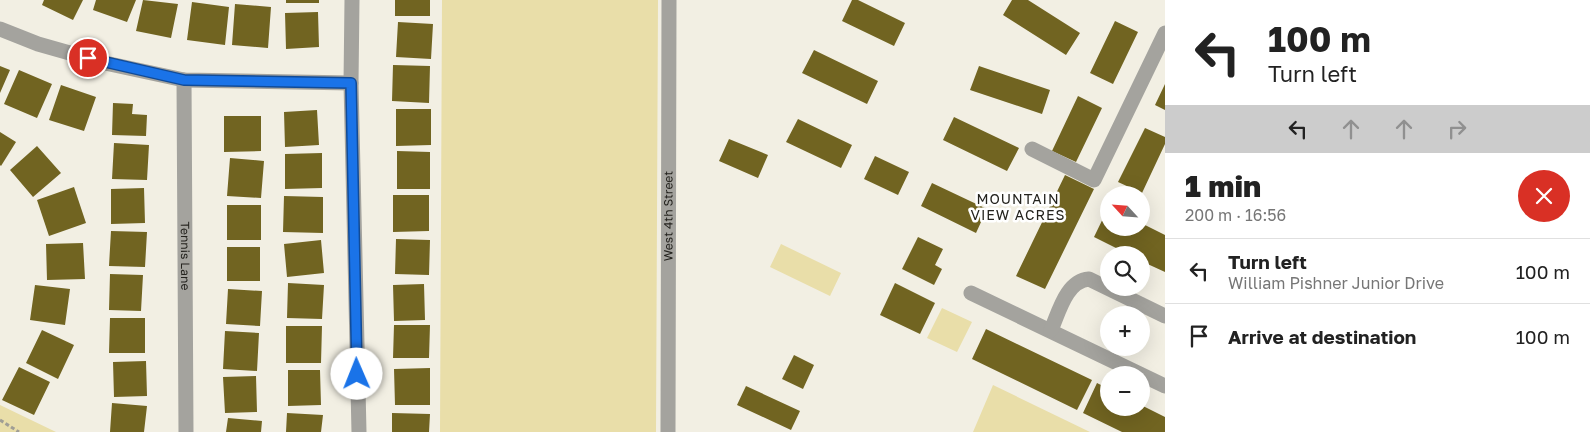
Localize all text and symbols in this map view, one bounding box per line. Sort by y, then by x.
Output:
text: 100 m [1268,18,1371,60]
icon: left [1185,20,1250,85]
pin [67,37,109,79]
icon: arrive [74,44,102,72]
text: Turn left [1268,60,1357,87]
icon: left [1284,115,1312,143]
icon: ahead [1337,115,1365,143]
icon: ahead [1390,115,1418,143]
icon: right [1443,115,1471,143]
text: 1 min [1185,168,1261,204]
button: close [1518,170,1570,222]
street label: West 4th Street [660,171,676,261]
north arrow [1100,186,1150,236]
map controls [1100,186,1150,416]
district label: MOUNTAIN VIEW ACRES [971,190,1065,223]
text: 200 m · 16:56 [1185,205,1286,225]
street label: Tennis Lane [178,222,193,290]
button: search [1100,246,1150,296]
text: Turn left [1228,250,1307,273]
icon: left [1185,257,1213,285]
text: 100 m [1516,260,1570,283]
text: William Pishner Junior Drive [1228,273,1444,293]
button: + [1100,306,1150,356]
icon: arrive [1185,322,1213,350]
text: Arrive at destination [1228,325,1416,348]
text: 100 m [1516,325,1570,348]
position arrow [330,347,382,399]
button: − [1100,366,1150,416]

